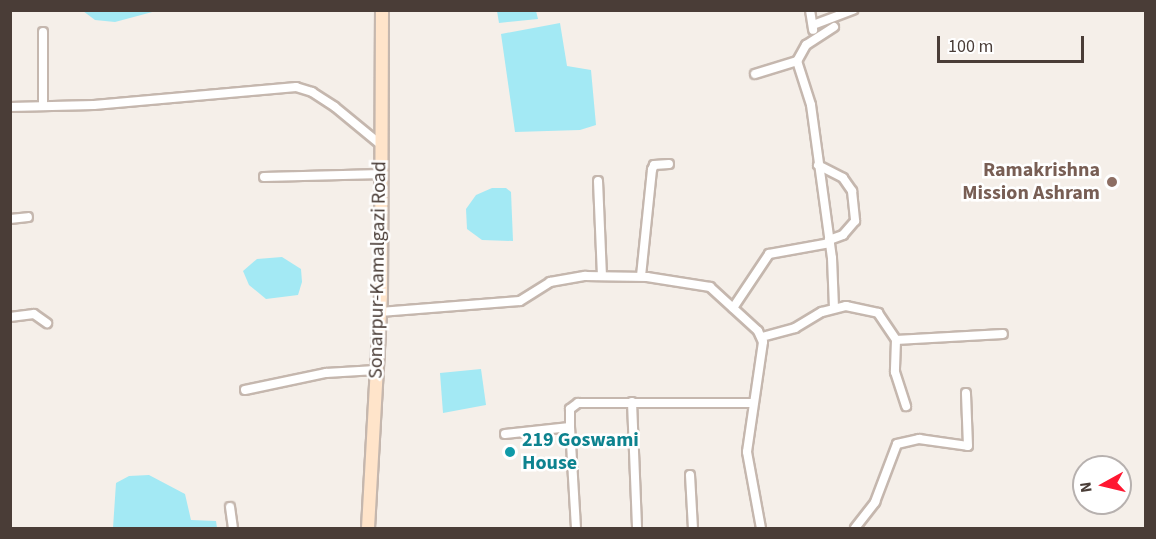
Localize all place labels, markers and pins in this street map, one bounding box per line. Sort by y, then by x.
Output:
place label: Ramakrishna Mission Ashram [962,158,1100,205]
marker: Ramakrishna Mission Ashram [1105,175,1119,189]
place label: 219 Goswami House [522,428,639,475]
marker: 219 Goswami House [503,445,517,459]

